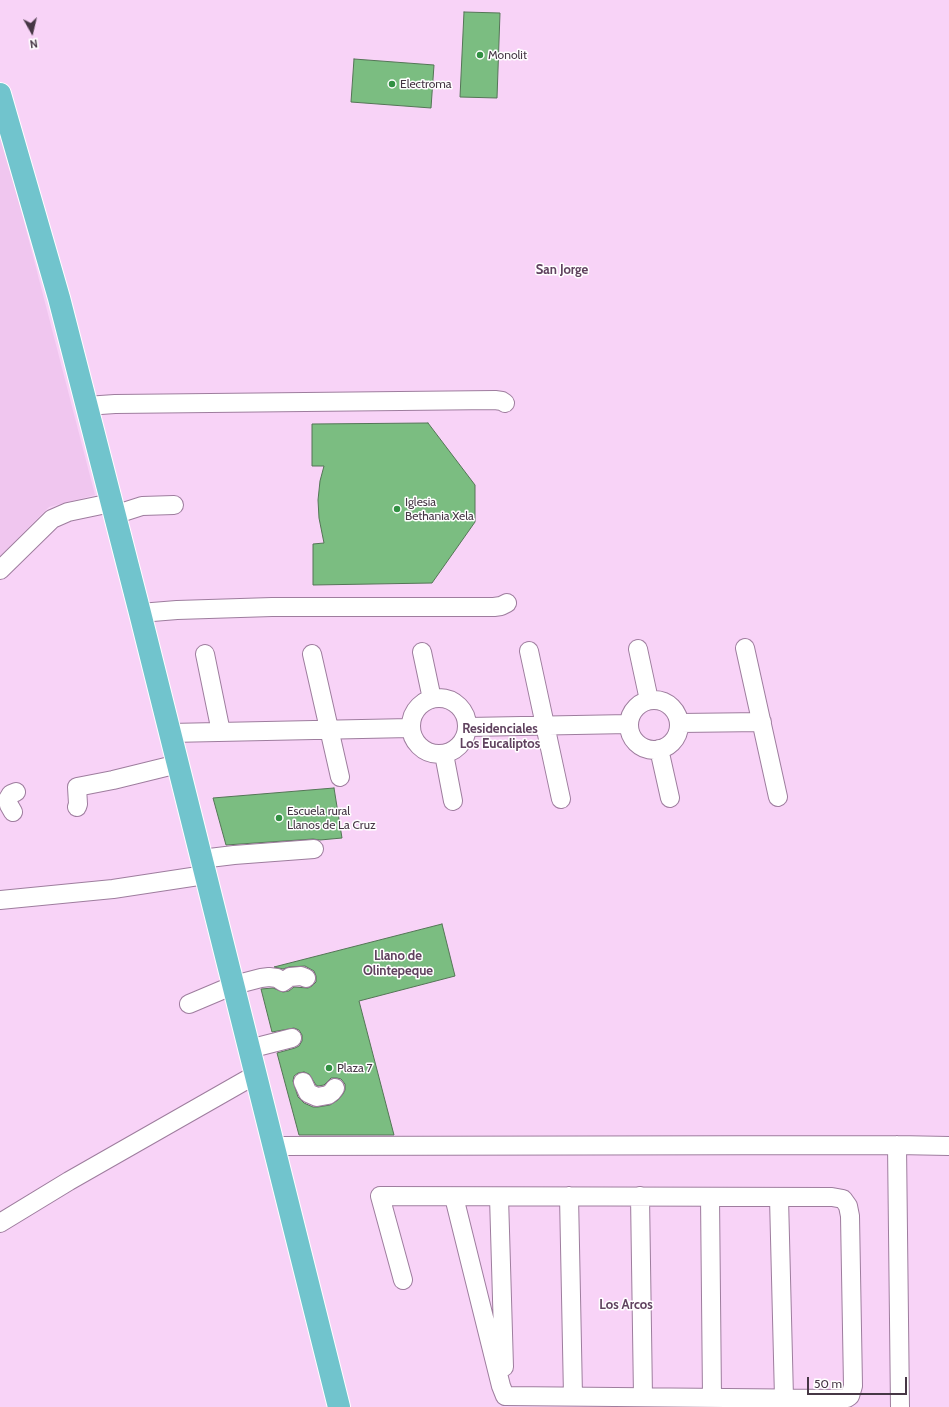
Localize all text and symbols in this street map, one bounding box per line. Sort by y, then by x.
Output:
north arrow [12,12,52,52]
text: N [29,36,38,51]
place label: Monolit [488,48,527,62]
marker: Monolit [475,50,485,60]
place label: Electroma [400,77,452,91]
marker: Electroma [387,79,397,89]
district label: San Jorge [536,262,588,278]
place label: Iglesia Bethania Xela [405,495,474,523]
marker: Iglesia Bethania Xela [392,504,402,514]
district label: Residenciales Los Eucaliptos [460,721,540,752]
place label: Escuela rural Llanos de La Cruz [287,804,376,832]
marker: Escuela rural Llanos de La Cruz [274,813,284,823]
district label: Llano de Olintepeque [363,948,433,979]
place label: Plaza 7 [337,1061,373,1075]
marker: Plaza 7 [324,1063,334,1073]
district label: Los Arcos [599,1297,653,1313]
scale bar [809,1369,909,1395]
text: 50 m [814,1376,842,1391]

